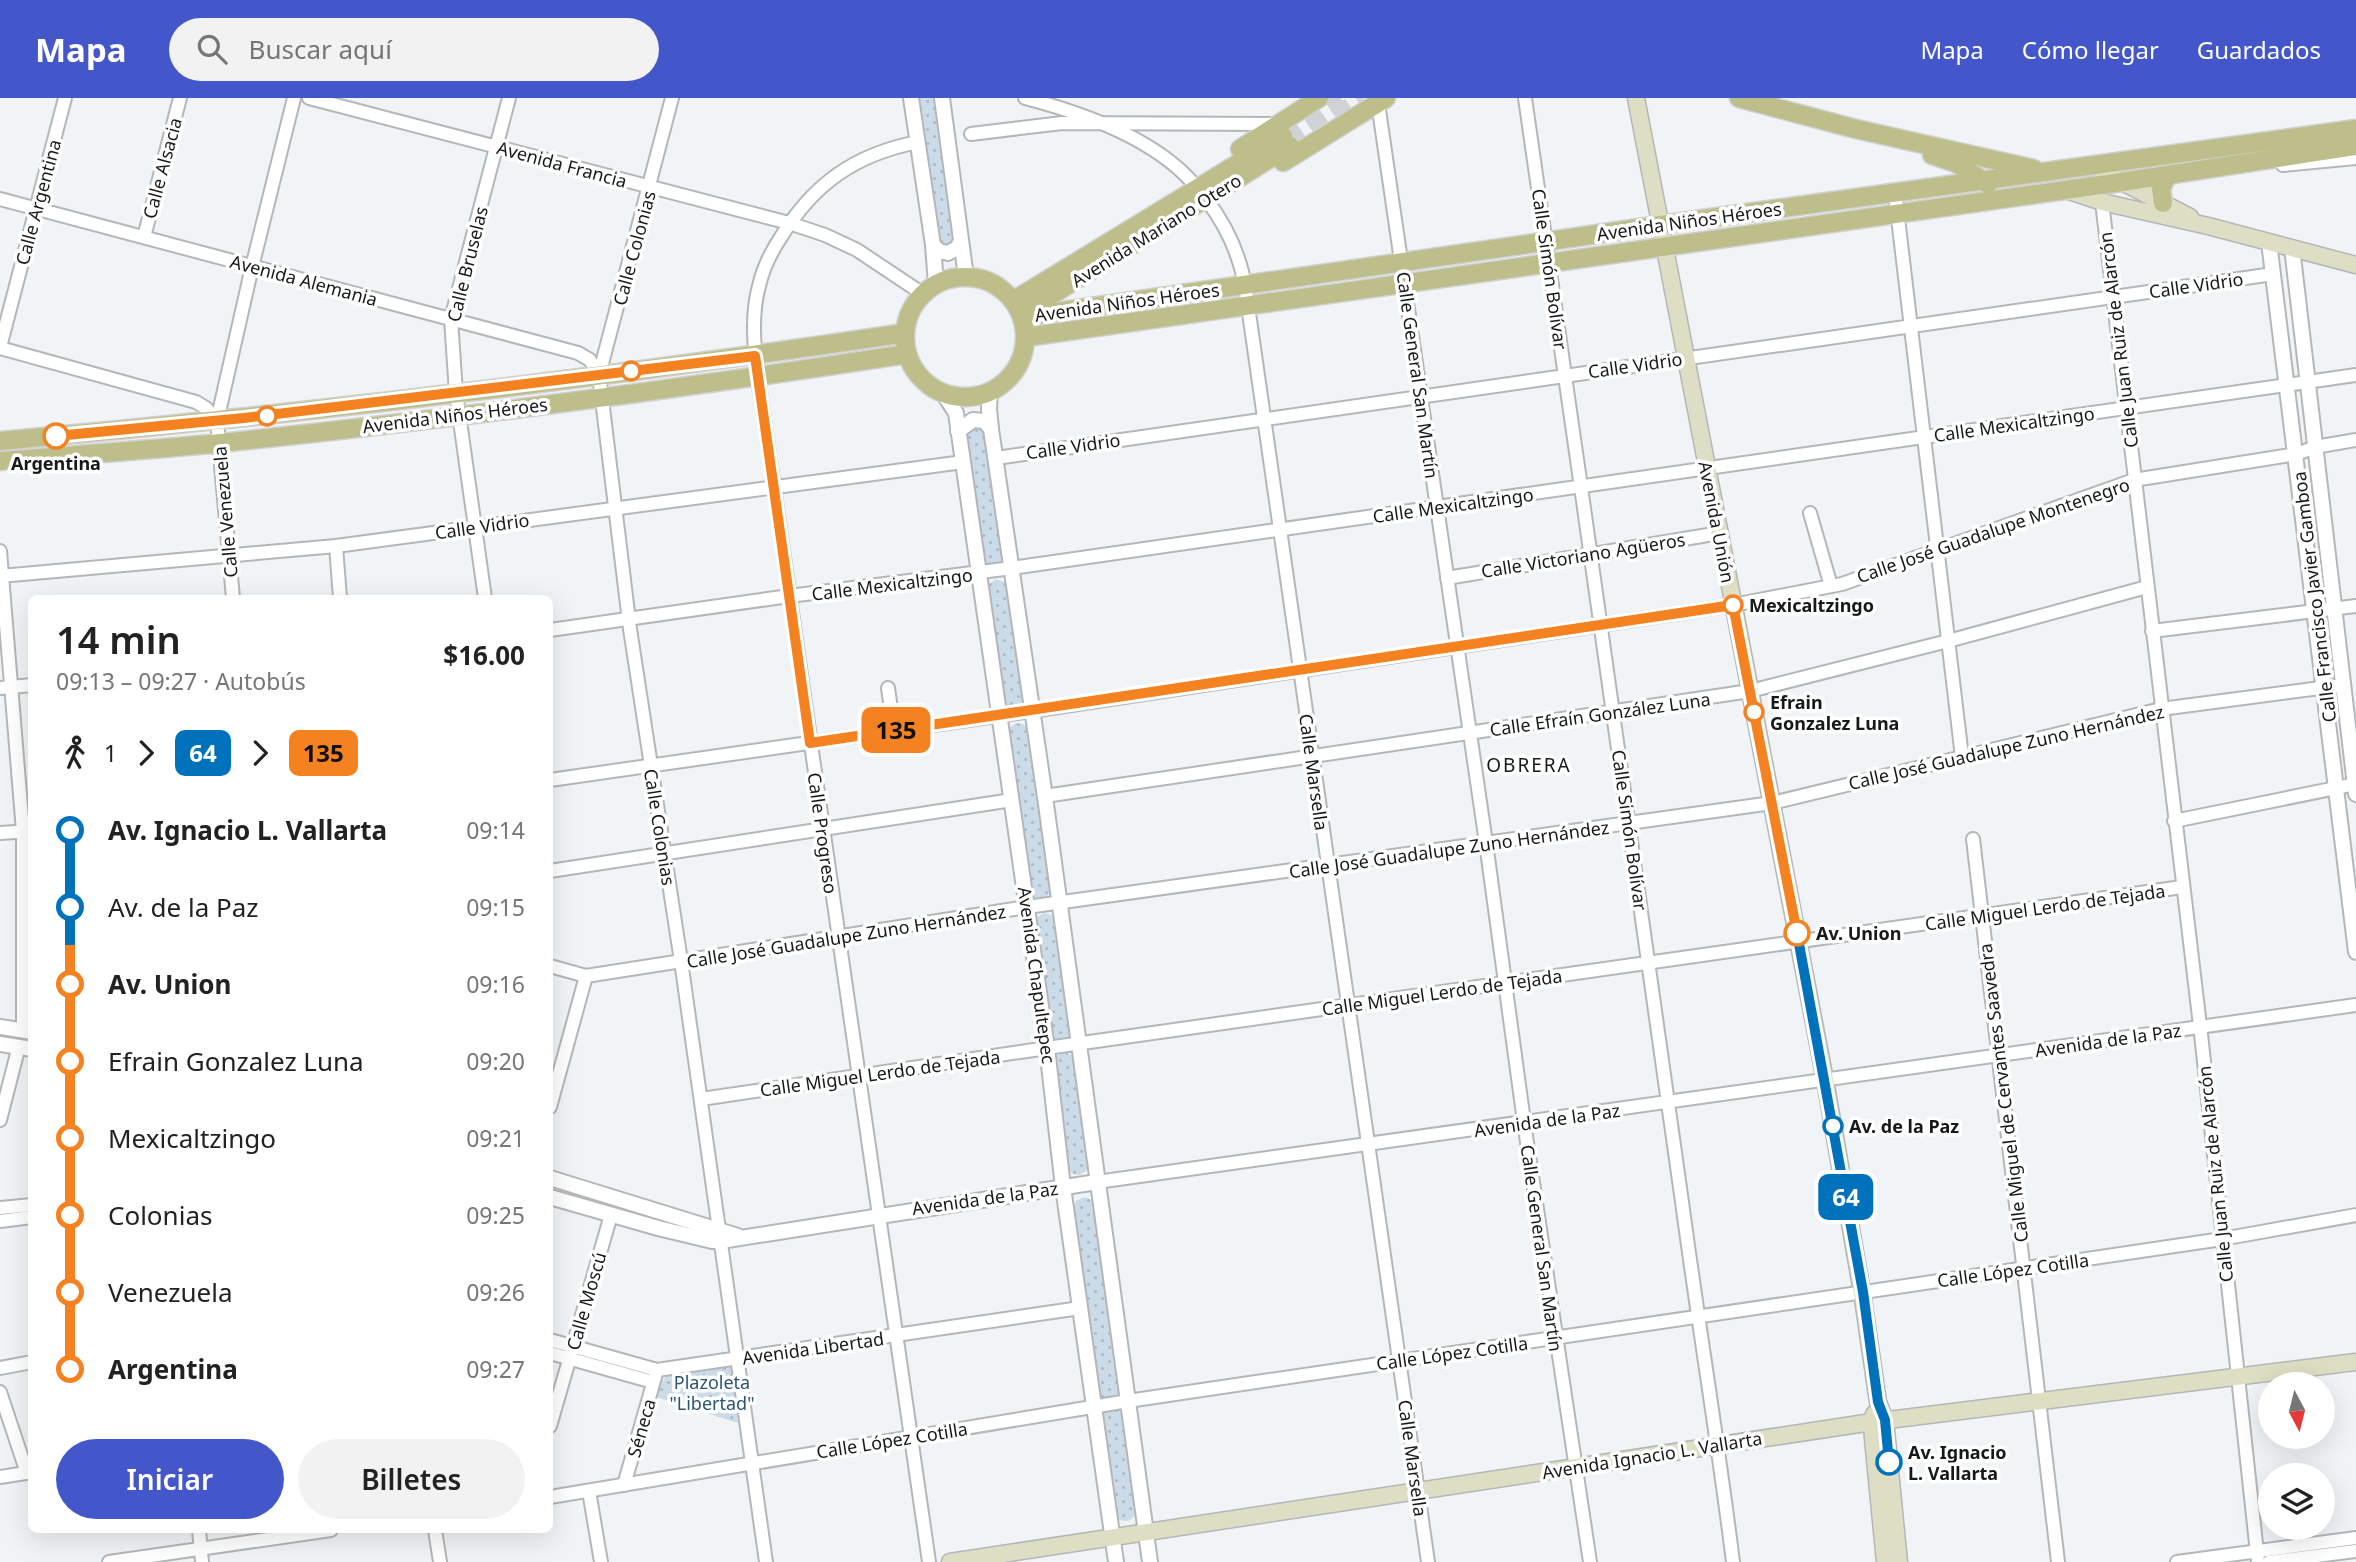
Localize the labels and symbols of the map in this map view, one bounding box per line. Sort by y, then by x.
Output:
street label: Calle Alsacia [137,115,187,221]
street label: Avenida Francia [494,135,630,193]
street label: Calle Argentina [10,137,66,267]
street label: Avenida Mariano Otero [1066,168,1246,292]
street label: Calle Simón Bolívar [1527,187,1573,352]
street label: Calle Colonias [607,188,661,308]
street label: Avenida Niños Héroes [1595,196,1783,246]
street label: Calle Bruselas [441,204,493,324]
street label: Calle Juan Ruiz de Alarcón [2093,231,2143,449]
street label: Avenida Alemania [228,249,380,311]
street label: Calle Vidrio [2147,267,2245,303]
street label: Calle General San Martín [1392,270,1444,480]
street label: Avenida Niños Héroes [1033,277,1221,327]
street label: Calle Vidrio [1586,347,1684,383]
unlabelled marker [621,361,641,381]
street label: Avenida Niños Héroes [361,392,549,438]
street label: Calle Mexicaltzingo [1932,401,2096,447]
unlabelled marker [257,406,277,426]
marker: Argentina [43,423,69,449]
street label: Calle Vidrio [1024,428,1122,464]
street label: Calle Venezuela [207,445,243,579]
place label: Argentina [11,451,101,475]
street label: Avenida Unión [1693,459,1741,585]
street label: Calle Francisco Javier Gamboa [2287,470,2341,724]
street label: Calle José Guadalupe Montenegro [1853,472,2133,588]
street label: Calle Mexicaltzingo [1371,482,1535,528]
street label: Calle Vidrio [433,508,531,544]
street label: Calle Victoriano Agüeros [1479,527,1687,583]
street label: Calle Mexicaltzingo [810,562,974,606]
place label: Mexicaltzingo [1749,593,1874,617]
marker: Mexicaltzingo [1723,595,1743,615]
street label: Calle Efraín González Luna [1488,687,1712,741]
place label: Efrain Gonzalez Luna [1770,690,1899,735]
street label: Calle José Guadalupe Zuno Hernández [1846,699,2166,795]
marker: Efrain Gonzalez Luna [1744,702,1764,722]
line badge: 135 [856,707,936,753]
street label: Calle Marsella [1294,712,1334,832]
street label: Calle Simón Bolívar [1607,748,1653,913]
district label: OBRERA [1486,752,1572,778]
street label: Calle Colonias [639,767,681,887]
street label: Calle Progreso [803,771,843,895]
street label: Calle José Guadalupe Zuno Hernández [1287,815,1611,883]
street label: Calle Miguel Lerdo de Tejada [1923,878,2167,936]
street label: Avenida Chapultepec [1013,885,1061,1065]
street label: Calle José Guadalupe Zuno Hernández [685,899,1007,973]
marker: Av. Union [1784,920,1810,946]
place label: Av. Union [1816,921,1901,945]
street label: Calle Miguel de Cervantes Saavedra [1973,942,2033,1244]
street label: Calle Miguel Lerdo de Tejada [1320,963,1564,1021]
street label: Avenida de la Paz [2033,1018,2183,1062]
street label: Calle Miguel Lerdo de Tejada [758,1044,1002,1102]
street label: Calle Juan Ruiz de Alarcón [2192,1065,2238,1283]
street label: Avenida de la Paz [1472,1098,1622,1142]
place label: Av. de la Paz [1849,1114,1959,1138]
marker: Av. de la Paz [1823,1116,1843,1136]
street label: Calle General San Martín [1516,1143,1568,1353]
line badge: 64 [1814,1174,1878,1220]
street label: Avenida de la Paz [910,1176,1060,1220]
street label: Calle López Cotilla [1936,1247,2090,1293]
street label: Calle Moscú [561,1249,611,1353]
street label: Avenida Libertad [741,1326,885,1370]
street label: Calle López Cotilla [1375,1330,1529,1376]
park label: Plazoleta "Libertad" [669,1370,755,1415]
north arrow [2258,1372,2334,1449]
street label: Séneca [621,1396,661,1460]
street label: Calle Marsella [1393,1398,1433,1518]
street label: Calle López Cotilla [815,1416,969,1464]
street label: Avenida Ignacio L. Vallarta [1540,1426,1764,1484]
place label: Av. Ignacio L. Vallarta [1908,1440,2007,1485]
marker: Av. Ignacio L. Vallarta [1876,1449,1902,1475]

